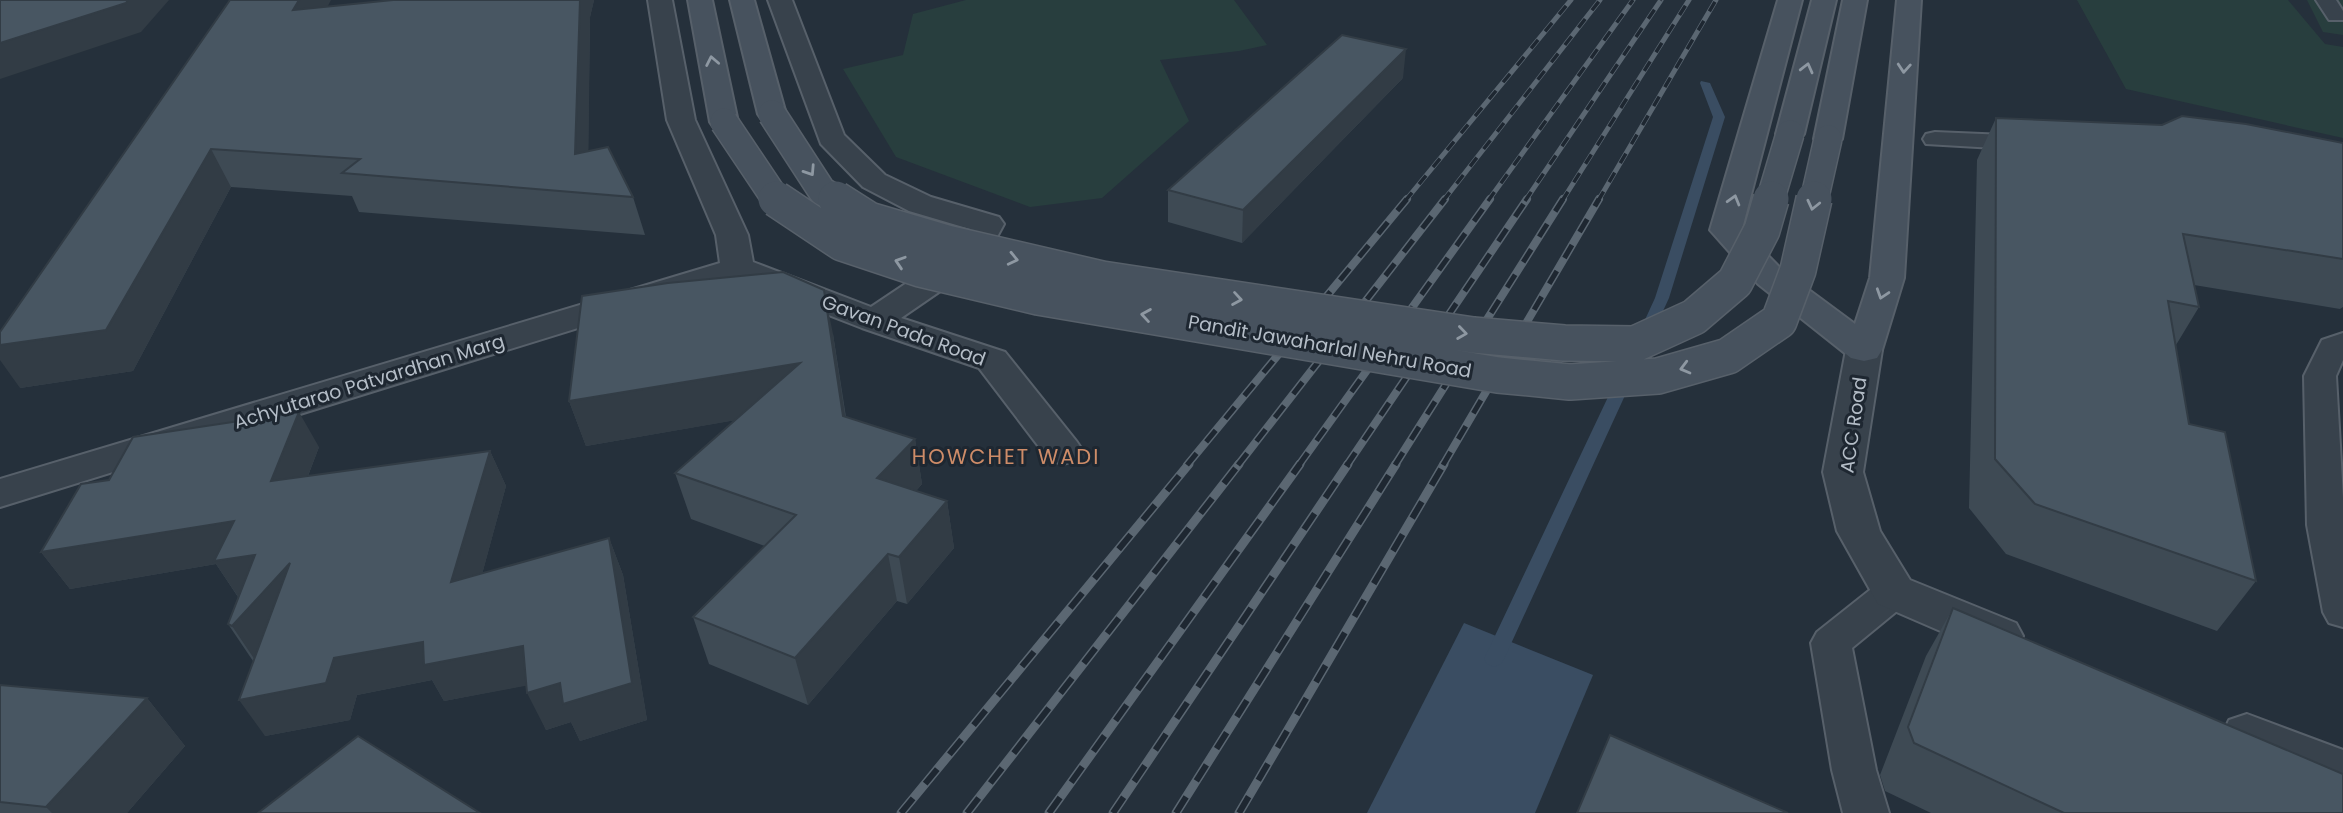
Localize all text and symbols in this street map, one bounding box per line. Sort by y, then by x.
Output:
one-way arrow [705,55,720,67]
one-way arrow [1799,62,1813,74]
one-way arrow [1897,63,1912,74]
one-way arrow [801,164,814,177]
one-way arrow [1726,194,1740,206]
one-way arrow [1807,199,1821,211]
one-way arrow [1007,250,1019,265]
one-way arrow [894,256,906,270]
street label: Gavan Pada Road [818,288,989,373]
one-way arrow [1876,288,1891,300]
one-way arrow [1231,291,1243,306]
one-way arrow [1140,308,1152,323]
street label: Pandit Jawaharlal Nehru Road [1186,308,1474,385]
one-way arrow [1456,325,1468,340]
street label: Achyutarao Patvardhan Marg [230,327,508,436]
one-way arrow [1679,360,1691,374]
street label: ACC Road [1833,375,1874,475]
district label: HOWCHET WADI [912,442,1100,471]

